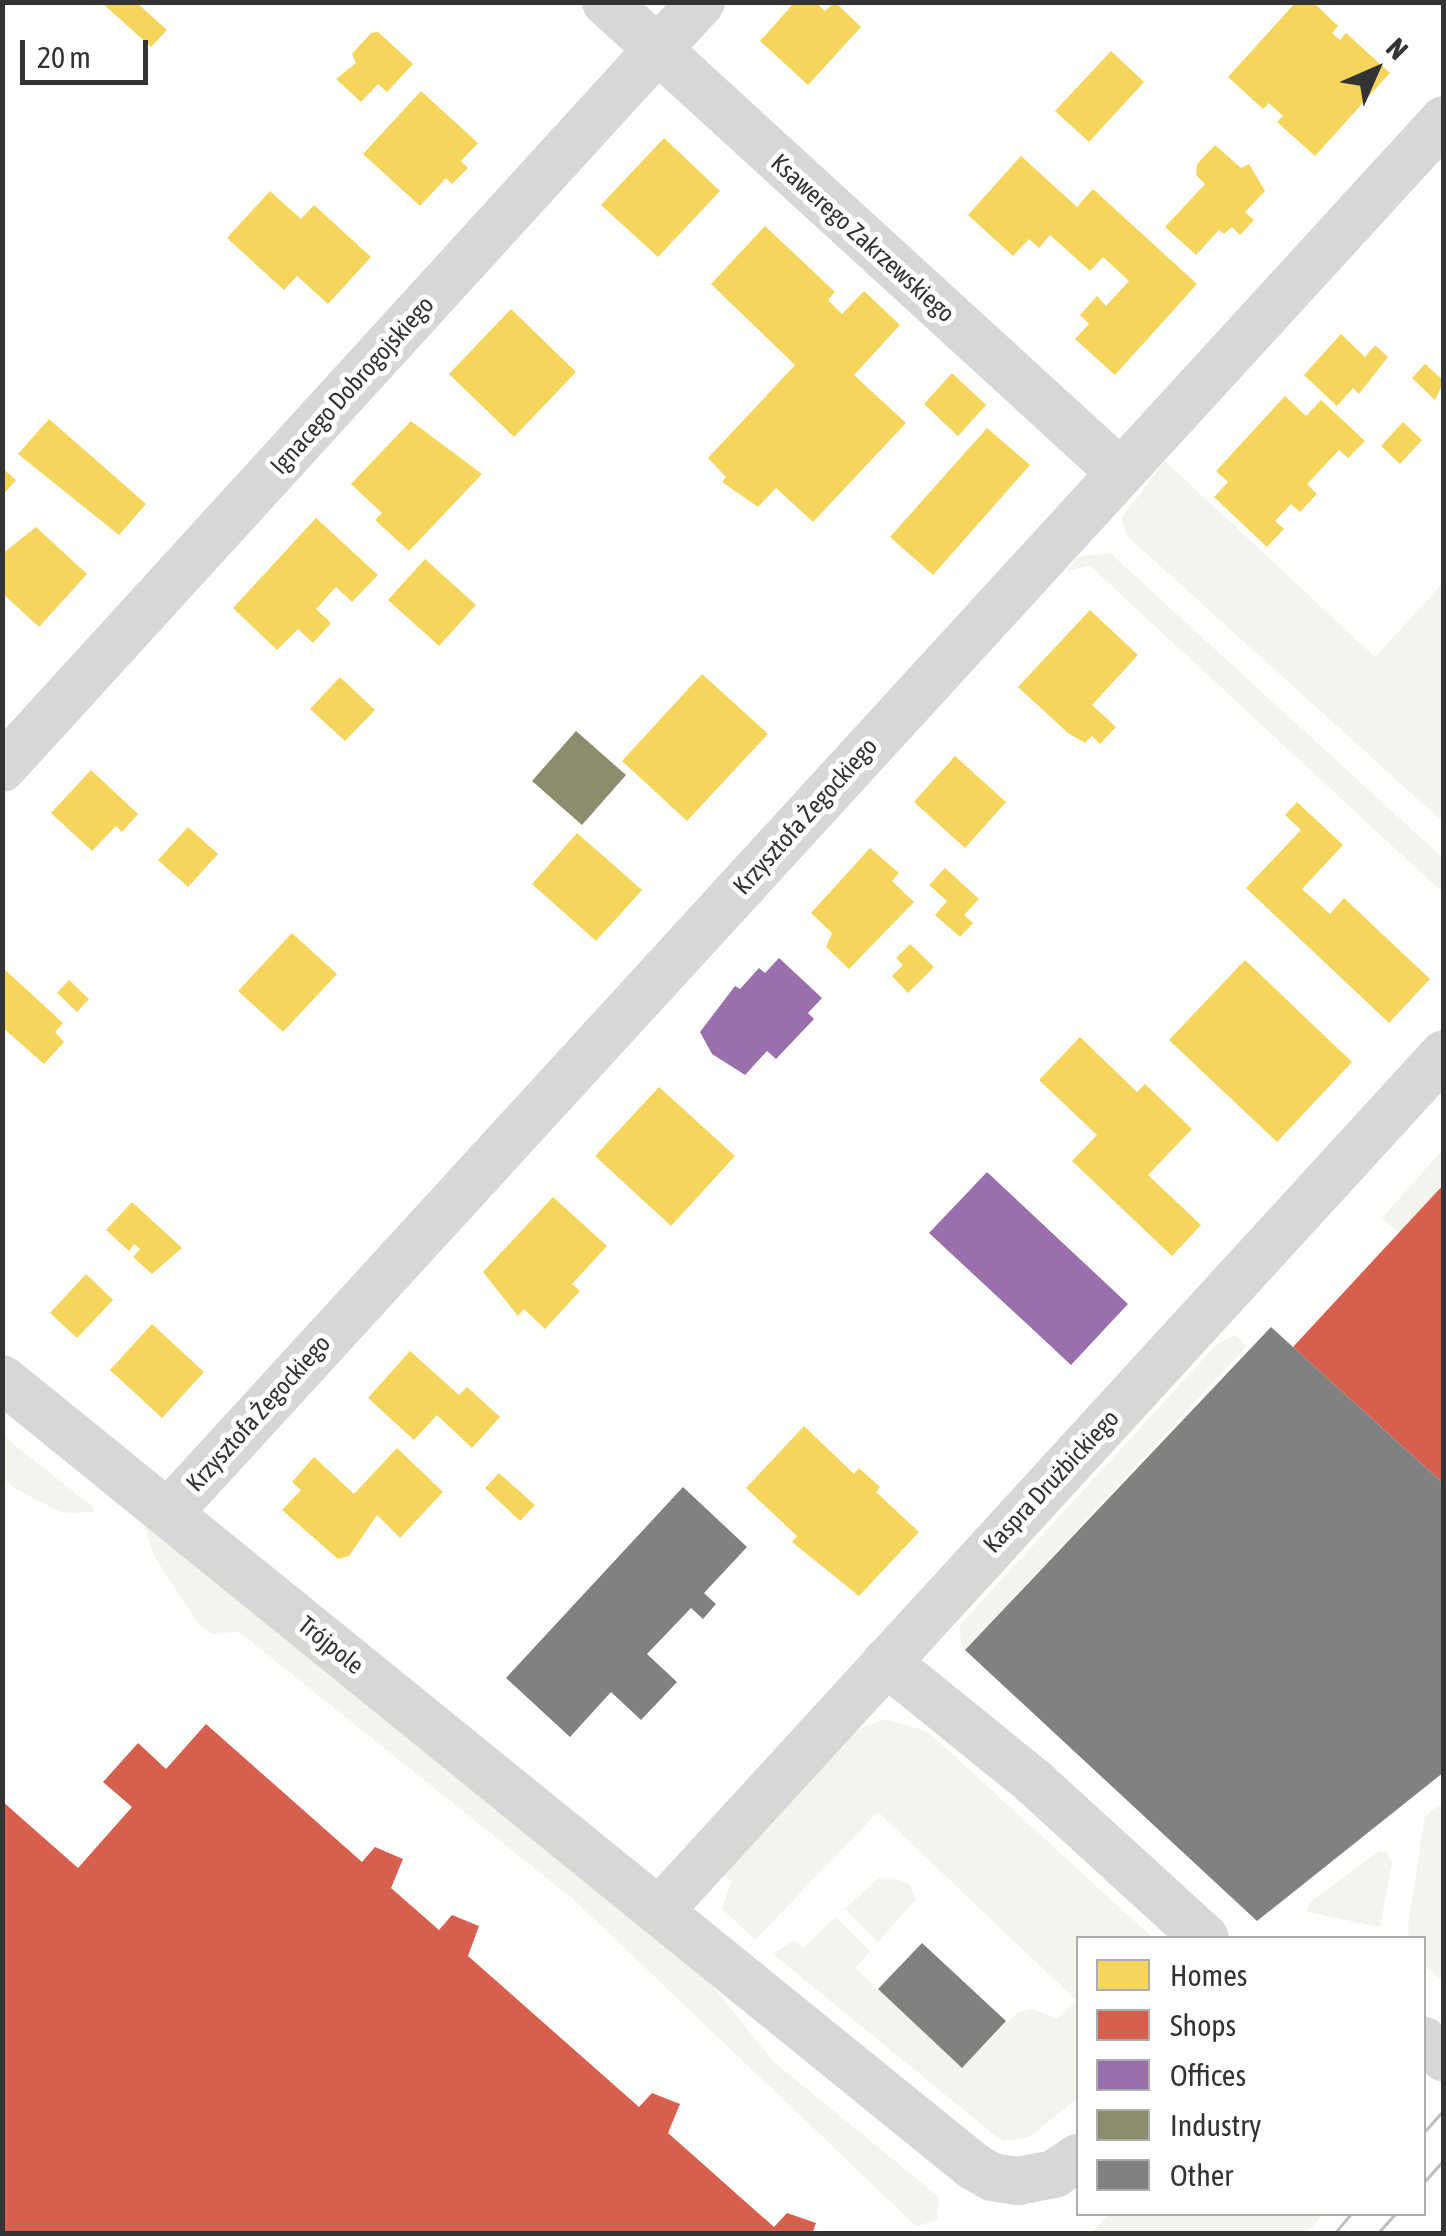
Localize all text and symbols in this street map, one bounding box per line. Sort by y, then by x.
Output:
scale bar [25,20,152,82]
north arrow [1326,20,1426,120]
text: N [1380,32,1414,66]
text: 20 m [37,40,91,74]
street label: Ksawerego Zakrzewskiego [765,148,961,328]
street label: Ignacego Dobrogojskiego [264,290,440,480]
street label: Krzysztofa Żegockiego [727,731,883,901]
street label: Krzysztofa Żegockiego [180,1328,336,1498]
street label: Kaspra Drużbickiego [977,1403,1125,1559]
street label: Trójpole [292,1610,370,1680]
legend [1076,1936,1426,2216]
text: Homes [1170,1958,1247,1992]
text: Shops [1170,2008,1236,2042]
text: Offices [1170,2058,1246,2092]
text: Industry [1170,2108,1261,2142]
text: Other [1170,2158,1233,2192]

